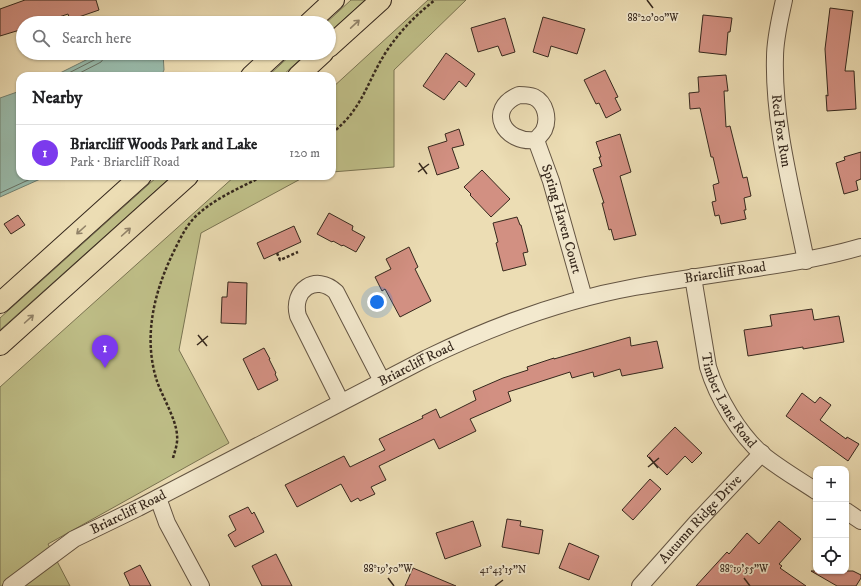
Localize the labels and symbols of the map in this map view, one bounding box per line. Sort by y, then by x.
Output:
text: 88°20'00"W [628,12,679,24]
one-way arrow [350,19,360,28]
street label: Red Fox Run [767,94,795,169]
street label: Spring Haven Court [537,162,586,276]
one-way arrow [76,226,86,235]
one-way arrow [121,228,131,237]
street label: Briarcliff Road [683,258,767,288]
your location [367,292,387,312]
one-way arrow [24,314,34,324]
pin: 1 [92,335,118,368]
street label: Briarcliff Road [375,338,457,391]
street label: Timber Lane Road [697,351,760,452]
street label: Autumn Ridge Drive [655,471,746,568]
street label: Briarcliff Road [87,486,169,539]
text: 88°19'50"W [364,563,413,575]
text: 88°19'55"W [720,563,769,575]
text: 41°43'15"N [480,564,526,576]

